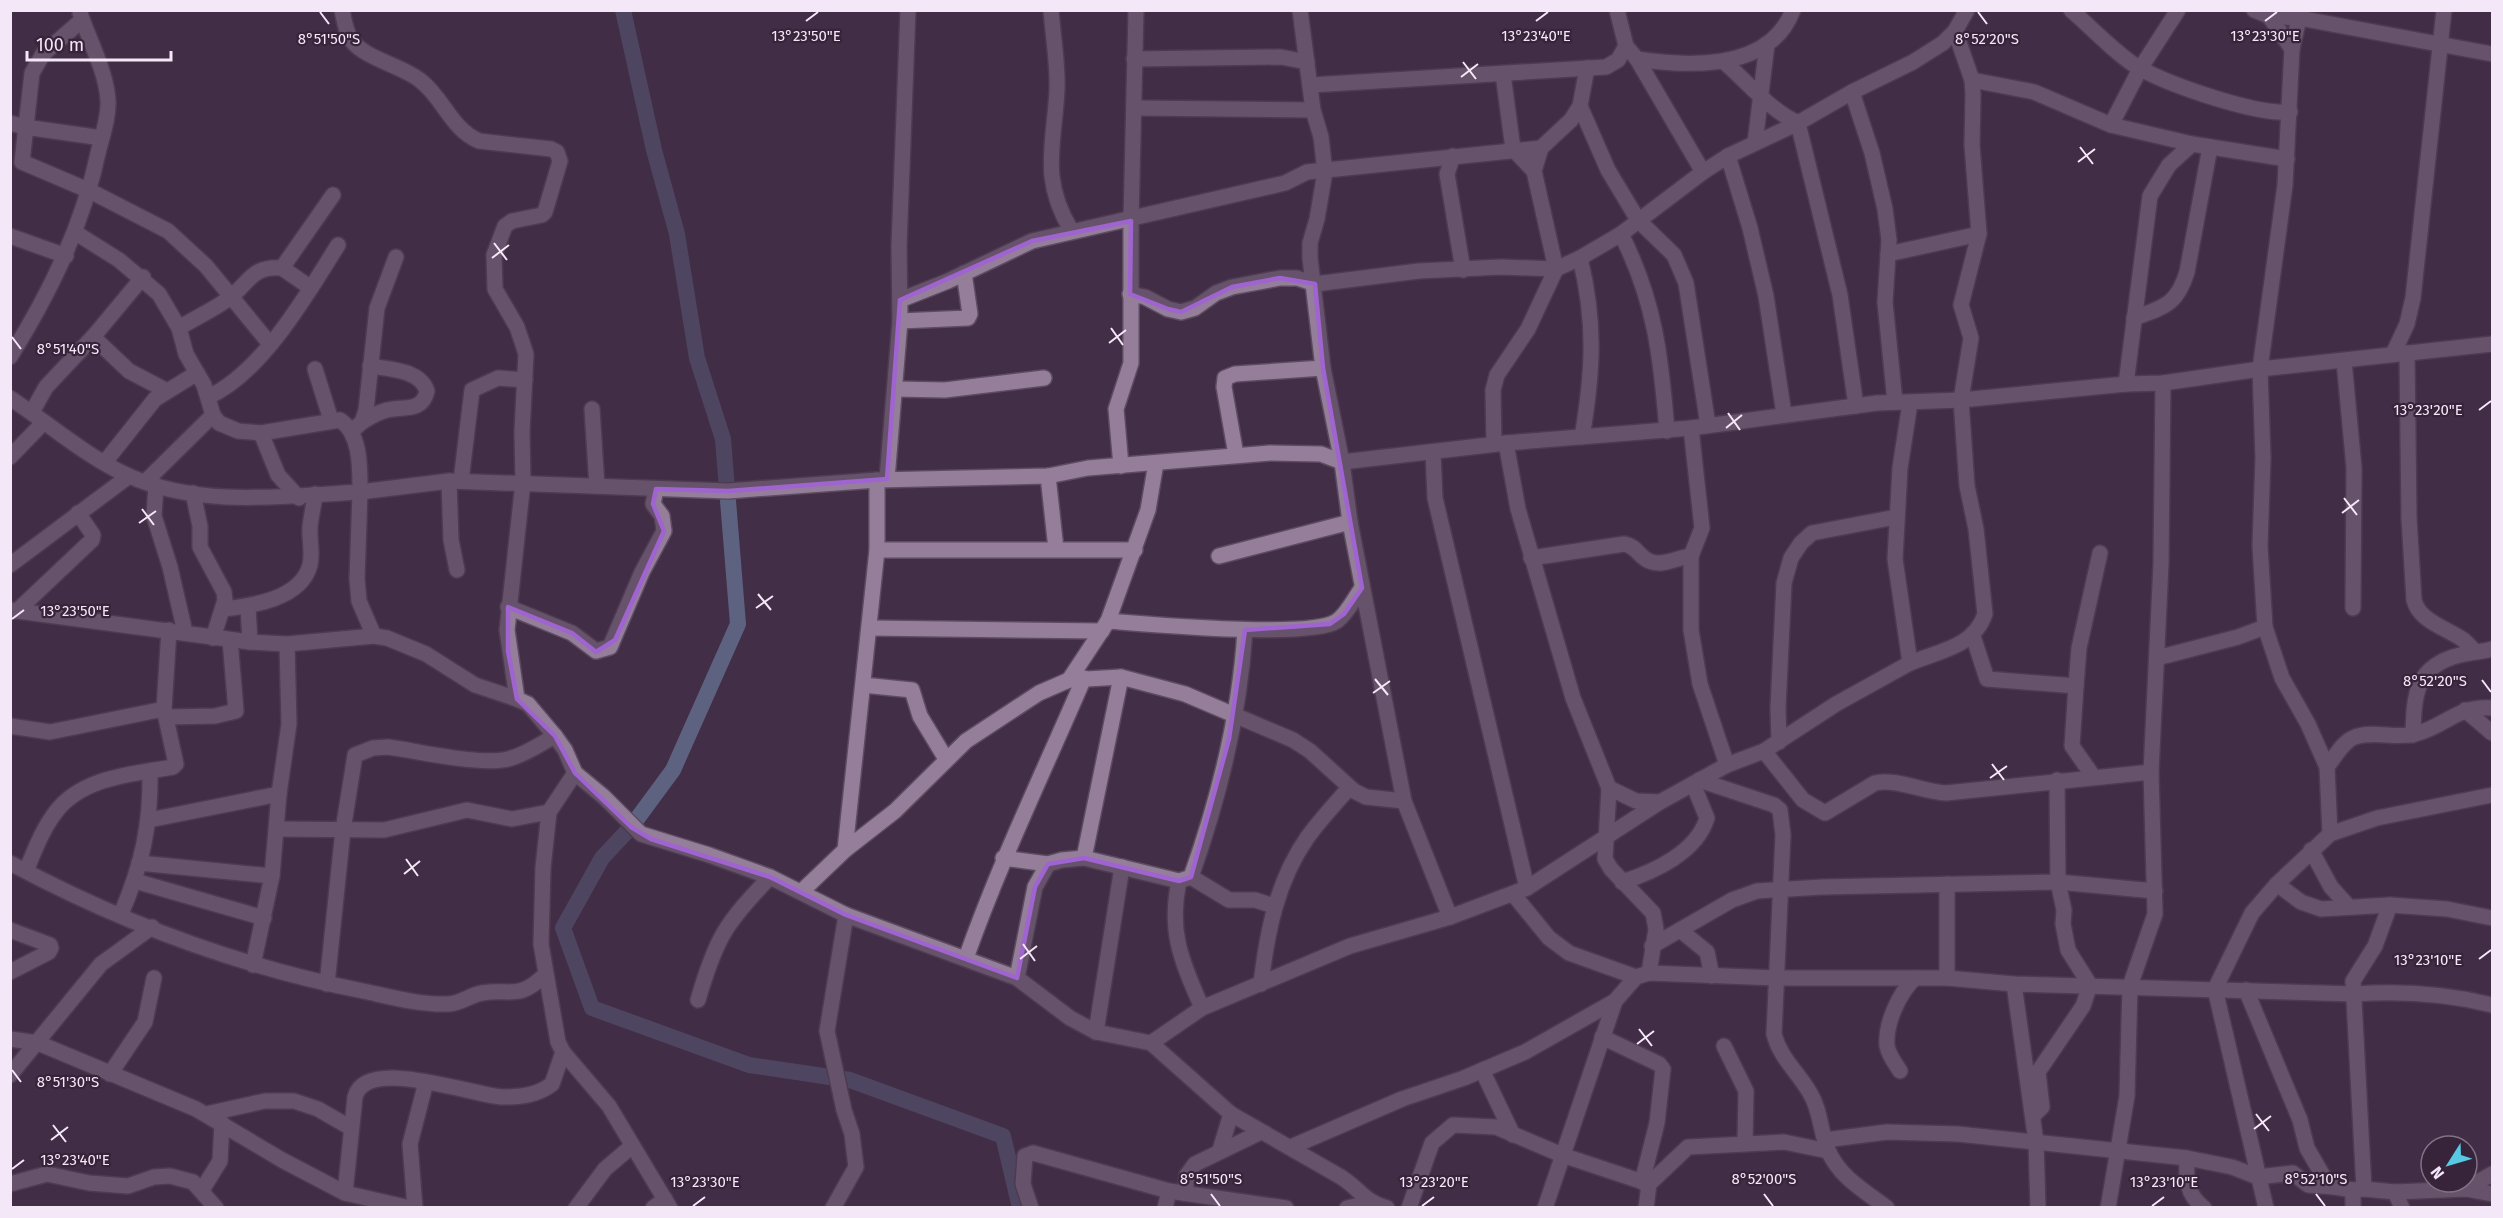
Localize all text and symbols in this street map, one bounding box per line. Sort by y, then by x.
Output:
scale bar [27,24,171,62]
text: 13°23'50"E [771,27,841,45]
text: 13°23'40"E [1501,27,1571,45]
text: 13°23'30"E [2230,27,2300,45]
text: 8°51'50"S [298,30,360,48]
text: 8°52'20"S [1955,30,2019,48]
text: 100 m [36,34,84,56]
text: 8°51'40"S [37,340,99,358]
text: 13°23'20"E [2393,401,2463,419]
text: 13°23'50"E [40,602,110,620]
text: 8°52'20"S [2403,672,2467,690]
text: 13°23'10"E [2394,951,2462,969]
text: 8°51'30"S [37,1073,99,1091]
north arrow [2419,1134,2479,1194]
text: 13°23'40"E [40,1151,110,1169]
text: N [2427,1163,2448,1183]
text: 8°51'50"S [1180,1170,1242,1188]
text: 8°52'00"S [1732,1170,1796,1188]
text: 8°52'10"S [2284,1170,2348,1188]
text: 13°23'30"E [670,1173,740,1191]
text: 13°23'20"E [1399,1173,1469,1191]
text: 13°23'10"E [2130,1173,2198,1191]

